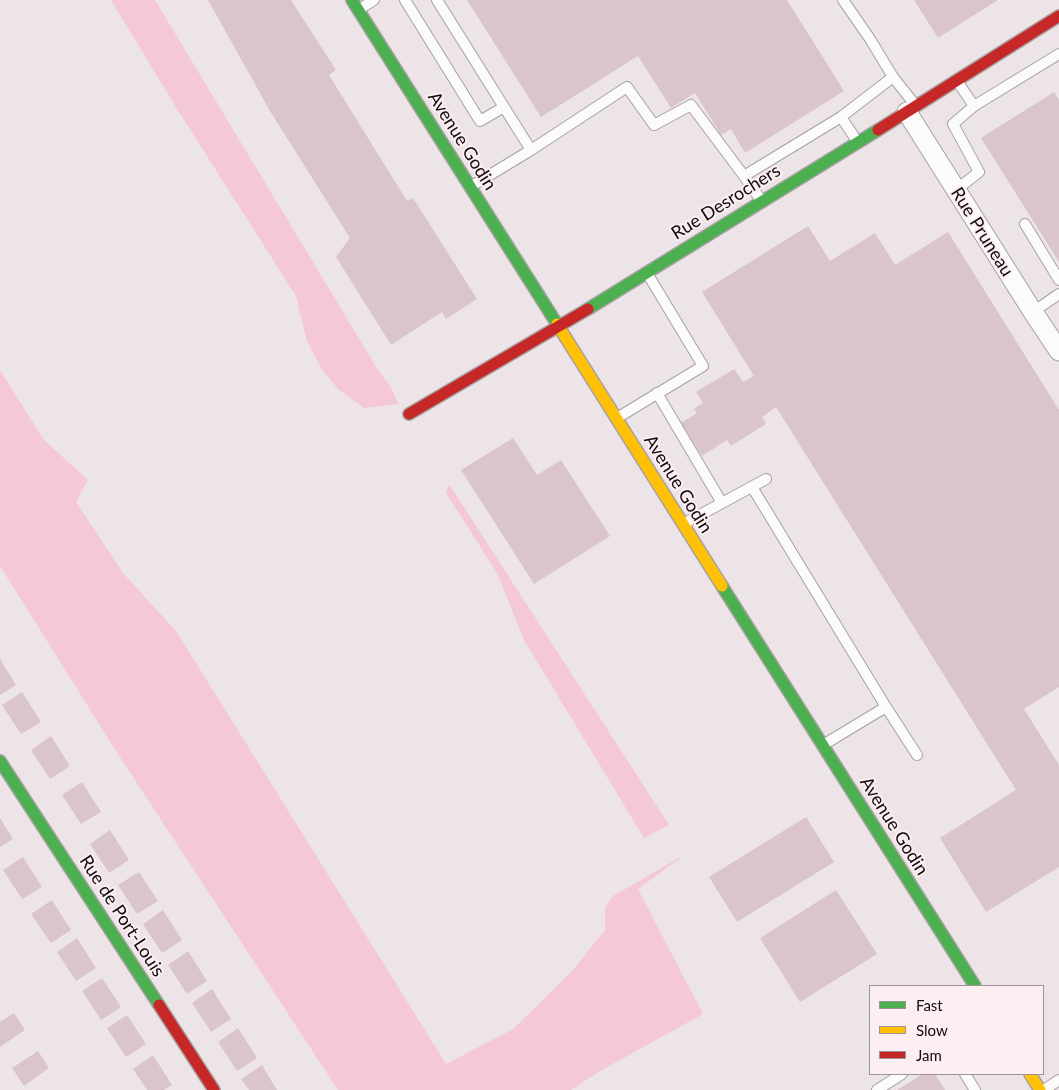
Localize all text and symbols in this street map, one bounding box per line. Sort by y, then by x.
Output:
street label: Avenue Godin [423,88,501,194]
street label: Rue Desrochers [667,160,785,244]
street label: Rue Pruneau [946,184,1018,280]
street label: Avenue Godin [639,431,717,537]
street label: Avenue Godin [855,773,933,879]
street label: Rue de Port-Louis [75,851,169,981]
legend [869,985,1044,1075]
text: Fast [916,996,943,1014]
text: Slow [916,1021,948,1039]
text: Jam [916,1046,942,1064]

